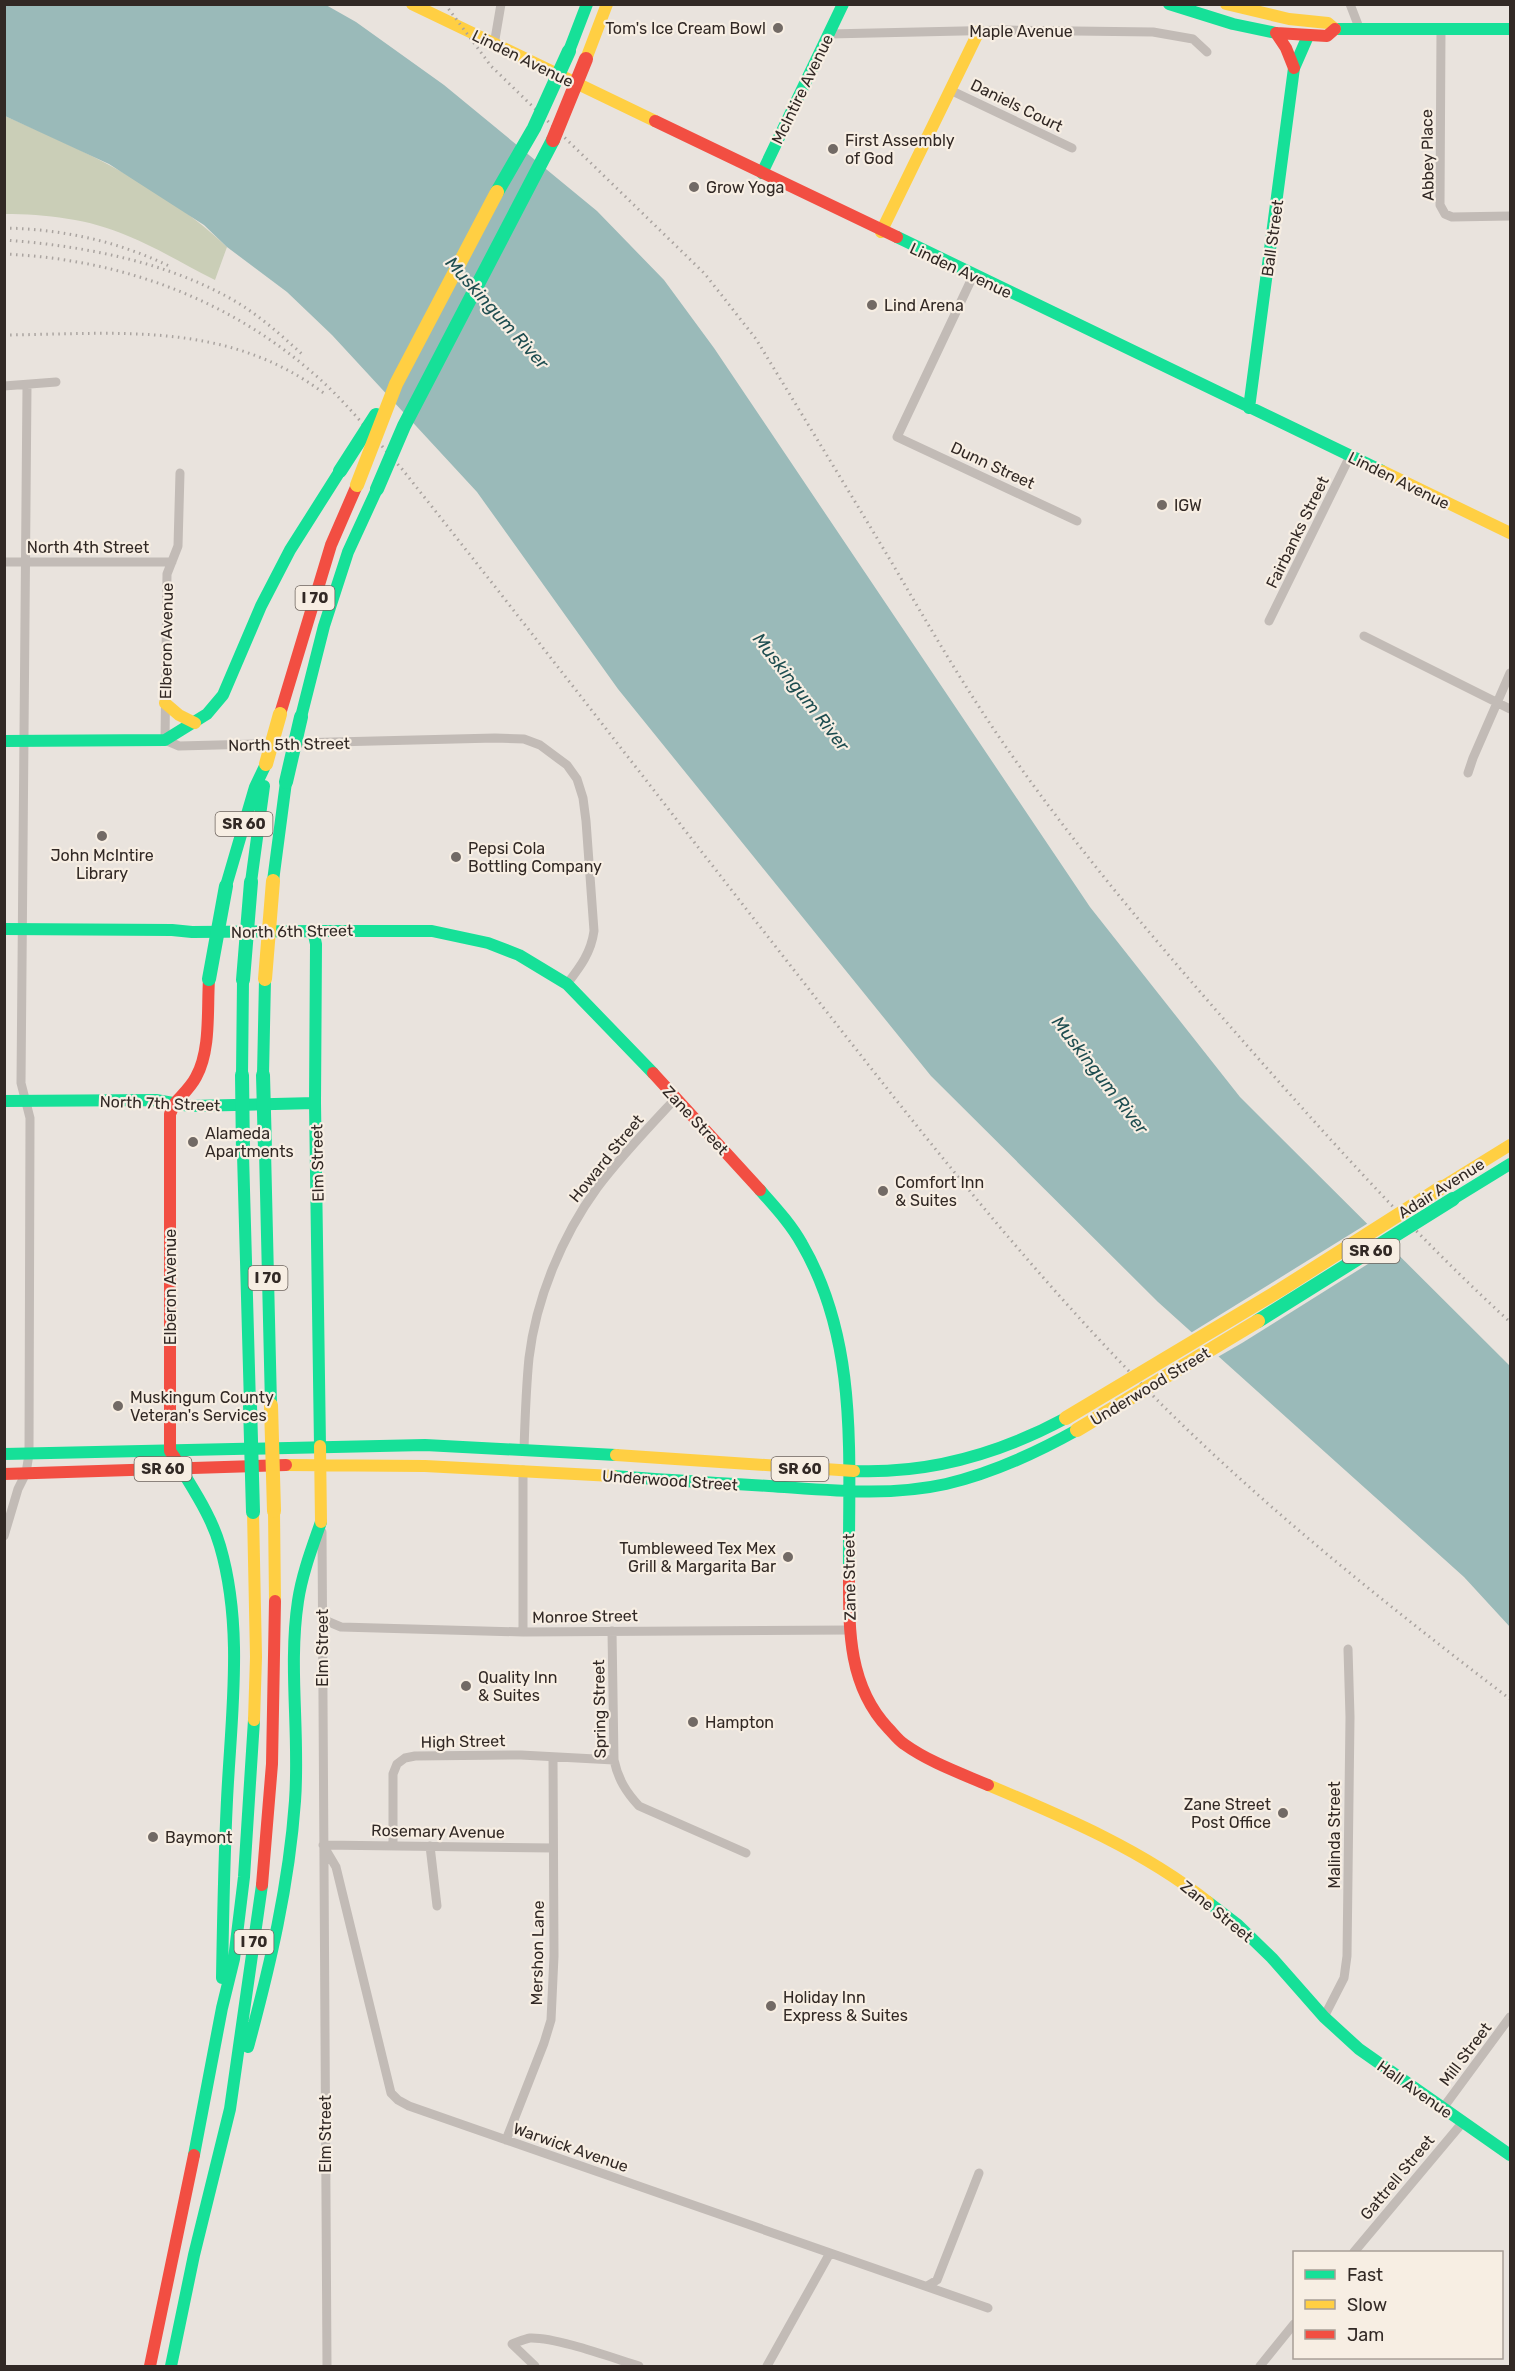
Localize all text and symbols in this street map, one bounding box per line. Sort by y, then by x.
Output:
place label: Tom's Ice Cream Bowl [605,19,766,38]
marker: Tom's Ice Cream Bowl [771,21,785,35]
street label: Maple Avenue [969,22,1073,41]
street label: Linden Avenue [469,26,577,91]
street label: McIntire Avenue [768,31,837,147]
street label: Daniels Court [968,75,1066,136]
street label: Abbey Place [1417,109,1438,201]
place label: First Assembly of God [845,131,955,168]
marker: First Assembly of God [826,142,840,156]
place label: Grow Yoga [706,178,784,197]
marker: Grow Yoga [687,180,701,194]
street label: Ball Street [1258,198,1287,278]
street label: Linden Avenue [907,239,1015,302]
water label: Muskingum River [441,252,554,375]
place label: Lind Arena [884,296,964,315]
marker: Lind Arena [865,298,879,312]
street label: Dunn Street [948,438,1038,493]
street label: Linden Avenue [1345,448,1453,513]
street label: Fairbanks Street [1262,473,1333,591]
place label: IGW [1174,496,1202,515]
marker: IGW [1155,498,1169,512]
street label: North 4th Street [27,538,149,557]
street label: Elberon Avenue [156,583,177,699]
road number: I 70 [296,586,334,610]
water label: Muskingum River [748,629,855,756]
street label: North 5th Street [228,734,350,755]
road number: SR 60 [216,812,272,836]
marker: John McIntire Library [95,829,109,843]
place label: Pepsi Cola Bottling Company [468,839,602,876]
place label: John McIntire Library [50,846,154,883]
marker: Pepsi Cola Bottling Company [449,850,463,864]
street label: North 6th Street [231,921,353,942]
water label: Muskingum River [1047,1012,1154,1139]
street label: Zane Street [659,1082,732,1159]
street label: North 7th Street [99,1092,221,1115]
street label: Howard Street [565,1111,648,1206]
place label: Alameda Apartments [205,1124,294,1161]
street label: Elm Street [307,1124,328,1202]
marker: Alameda Apartments [186,1135,200,1149]
street label: Adair Avenue [1395,1154,1488,1222]
place label: Comfort Inn & Suites [895,1173,984,1210]
marker: Comfort Inn & Suites [876,1184,890,1198]
street label: Elberon Avenue [161,1229,180,1345]
road number: SR 60 [1342,1239,1400,1263]
road number: I 70 [248,1266,288,1290]
street label: Underwood Street [1087,1343,1214,1430]
place label: Muskingum County Veteran's Services [130,1388,274,1425]
marker: Muskingum County Veteran's Services [111,1399,125,1413]
road number: SR 60 [134,1457,192,1481]
road number: SR 60 [772,1457,828,1481]
street label: Underwood Street [601,1466,739,1495]
street label: Zane Street [839,1533,860,1621]
place label: Tumbleweed Tex Mex Grill & Margarita Bar [619,1539,776,1576]
marker: Tumbleweed Tex Mex Grill & Margarita Bar [781,1550,795,1564]
street label: Monroe Street [532,1606,638,1627]
street label: Elm Street [313,1609,332,1687]
street label: Spring Street [589,1659,610,1759]
place label: Quality Inn & Suites [478,1668,557,1705]
marker: Quality Inn & Suites [459,1679,473,1693]
place label: Hampton [705,1713,774,1732]
marker: Hampton [686,1715,700,1729]
street label: High Street [420,1731,506,1752]
street label: Malinda Street [1325,1781,1344,1889]
place label: Zane Street Post Office [1184,1795,1271,1832]
marker: Zane Street Post Office [1276,1806,1290,1820]
street label: Rosemary Avenue [371,1821,505,1842]
place label: Baymont [165,1828,232,1847]
marker: Baymont [146,1830,160,1844]
street label: Zane Street [1177,1877,1257,1946]
street label: Mershon Lane [527,1900,548,2006]
road number: I 70 [234,1930,274,1954]
place label: Holiday Inn Express & Suites [783,1988,908,2025]
marker: Holiday Inn Express & Suites [764,1999,778,2013]
street label: Mill Street [1435,2019,1495,2090]
street label: Hall Avenue [1373,2057,1456,2122]
street label: Elm Street [316,2095,335,2173]
street label: Warwick Avenue [511,2119,631,2176]
street label: Gattrell Street [1356,2131,1438,2224]
legend [1293,2251,1503,2359]
text: Fast [1347,2264,1383,2286]
text: Slow [1347,2294,1387,2316]
text: Jam [1347,2324,1384,2346]

